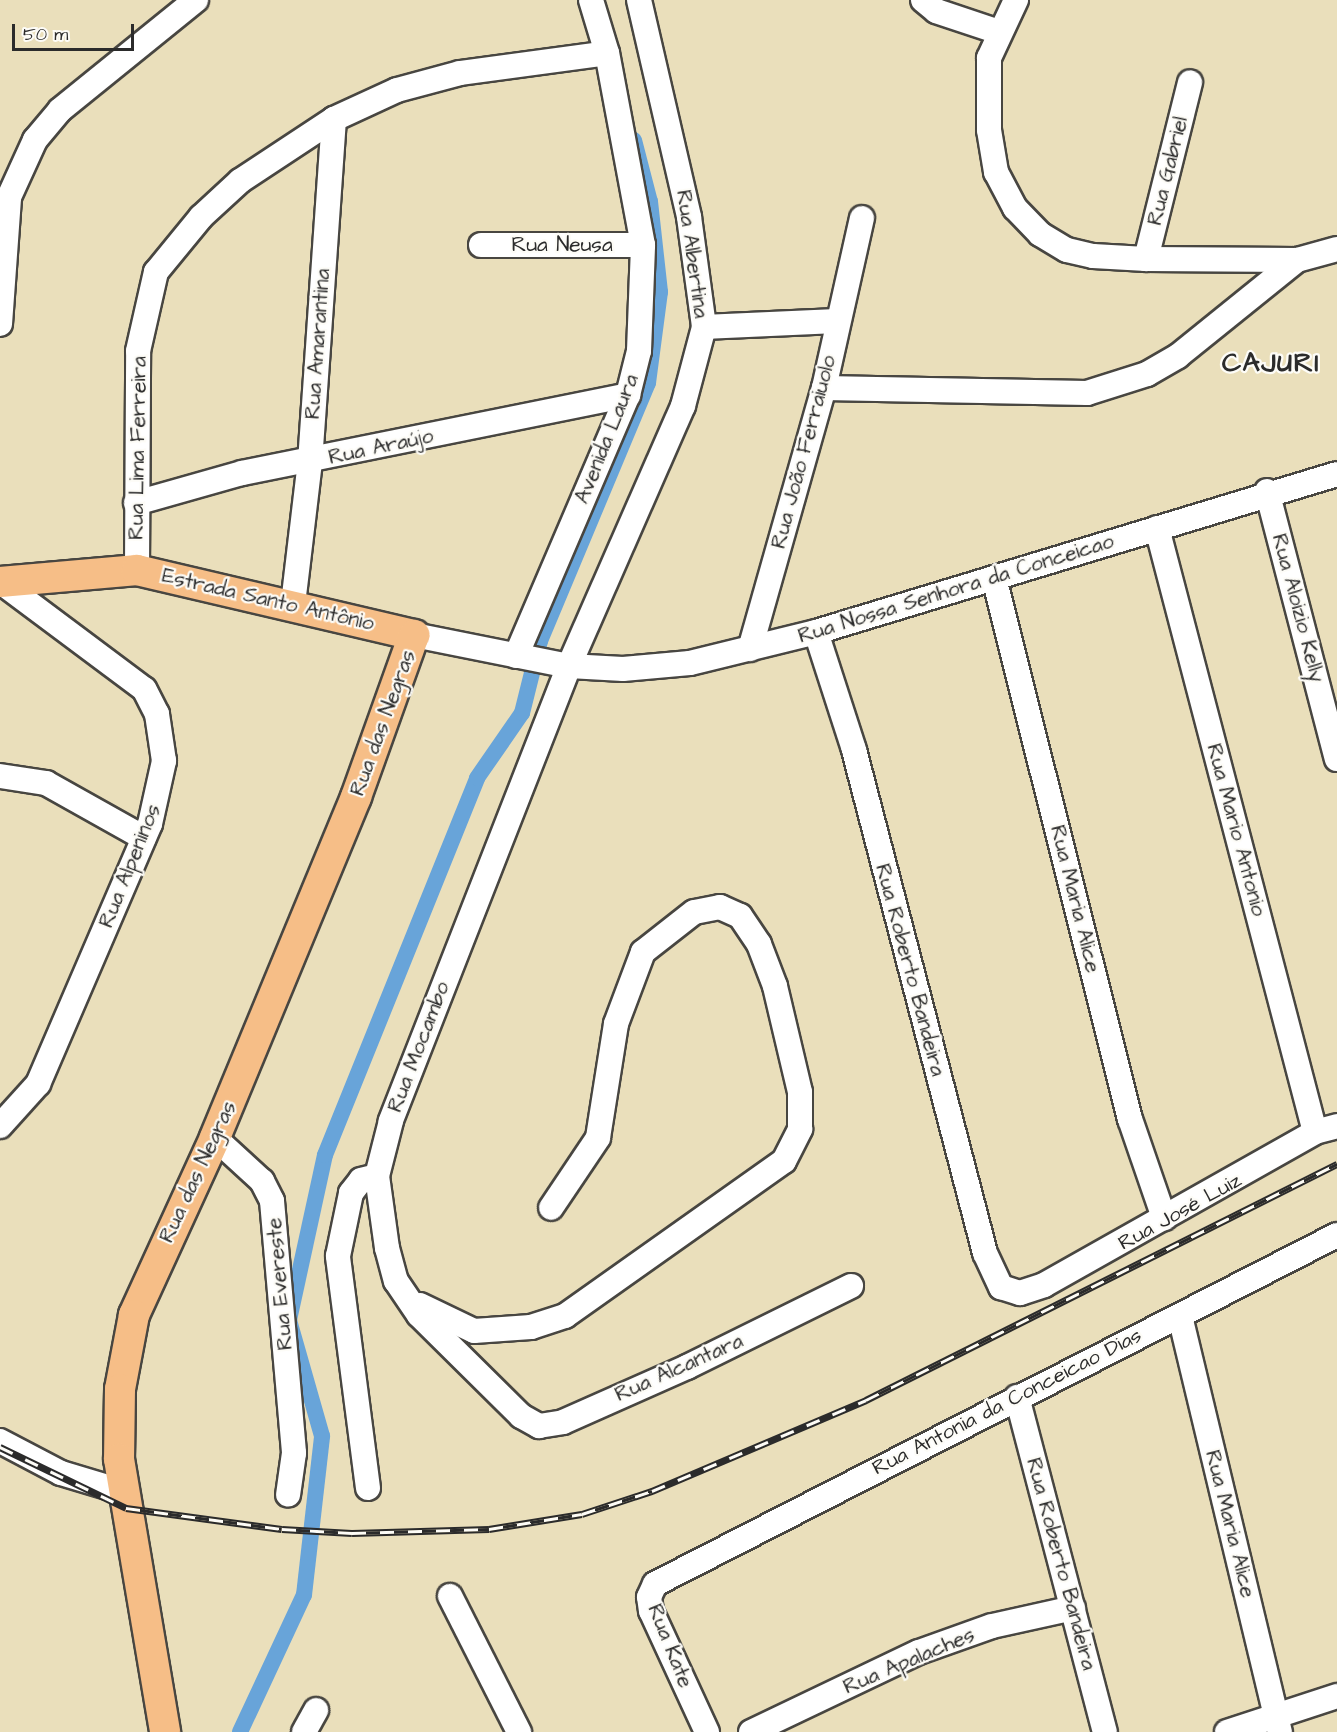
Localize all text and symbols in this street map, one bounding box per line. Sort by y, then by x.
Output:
scale bar [15,12,136,50]
text: 50 m [23,22,68,47]
street label: Rua Gabriel [1142,114,1194,228]
street label: Rua Albertina [671,188,713,320]
street label: Rua Neusa [511,232,613,258]
street label: Rua Amarantina [300,268,336,420]
district label: CAJURI [1222,348,1320,380]
street label: Rua João Ferraiuolo [766,353,842,551]
street label: Rua Lima Ferreira [124,356,152,540]
street label: Avenida Laura [570,371,644,507]
street label: Rua Araújo [326,424,436,470]
street label: Rua Nossa Senhora da Conceicao [795,529,1117,649]
street label: Rua Aloizio Kelly [1266,531,1330,685]
street label: Estrada Santo Antônio [160,563,376,637]
street label: Rua das Negras [345,647,421,799]
street label: Rua Mario Antonio [1201,741,1271,919]
street label: Rua Alpeninos [94,801,166,931]
street label: Rua Maria Alice [1044,823,1106,975]
street label: Rua Roberto Bandeira [870,861,950,1079]
street label: Rua Mocambo [383,978,455,1116]
street label: Rua das Negras [154,1097,242,1247]
street label: Rua José Luiz [1114,1168,1246,1256]
street label: Rua Evereste [262,1217,298,1351]
street label: Rua Antonia da Conceicao Dias [868,1323,1146,1481]
street label: Rua Alcantara [611,1329,747,1407]
street label: Rua Maria Alice [1199,1448,1261,1600]
street label: Rua Roberto Bandeira [1021,1455,1101,1673]
street label: Rua Kate [642,1600,698,1692]
street label: Rua Apalaches [840,1622,978,1700]

